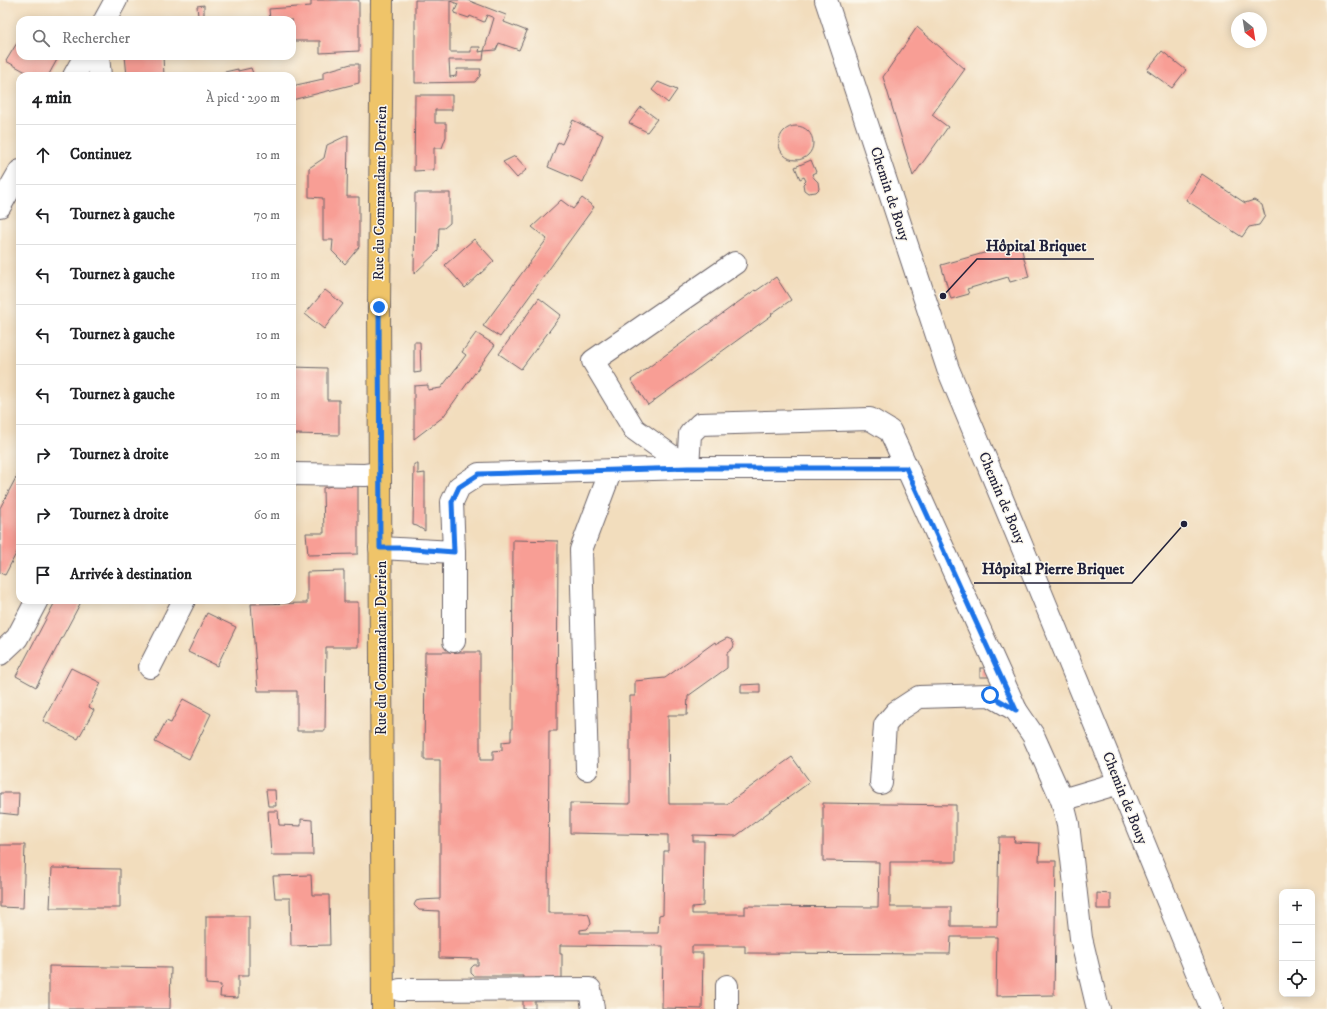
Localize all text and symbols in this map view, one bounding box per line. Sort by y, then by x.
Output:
north arrow [1231,12,1267,48]
search box [16,16,296,60]
icon: search [30,27,52,49]
text: Rechercher [62,29,130,48]
text: 4 min [32,87,71,109]
text: À pied · 290 m [206,90,280,106]
street label: Rue du Commandant Derrien [369,105,391,280]
icon: ahead [32,144,54,166]
street label: Chemin de Bouy [866,144,914,244]
text: Continuez [70,145,131,164]
text: 10 m [256,147,280,163]
icon: left [32,204,54,226]
text: Tournez à gauche [70,205,175,224]
text: 70 m [254,207,280,223]
callout: Hôpital Briquet [977,231,1094,259]
text: Hôpital Briquet [986,236,1087,257]
icon: left [32,264,54,286]
text: Tournez à gauche [70,265,175,284]
text: 110 m [251,267,280,283]
route end [370,298,388,316]
icon: left [32,324,54,346]
text: Tournez à gauche [70,325,175,344]
text: 10 m [256,327,280,343]
icon: left [32,384,54,406]
text: Tournez à gauche [70,385,175,404]
text: 10 m [256,387,280,403]
icon: right [32,444,54,466]
text: Tournez à droite [70,445,168,464]
text: 20 m [254,447,280,463]
street label: Chemin de Bouy [974,449,1030,548]
icon: right [32,504,54,526]
text: Tournez à droite [70,505,168,524]
text: 60 m [254,507,280,523]
callout: Hôpital Pierre Briquet [974,555,1132,583]
text: Hôpital Pierre Briquet [982,559,1125,580]
street label: Rue du Commandant Derrien [372,561,391,735]
icon: arrive [32,564,54,586]
text: Arrivée à destination [70,565,192,584]
route start [981,686,999,704]
street label: Chemin de Bouy [1098,749,1153,848]
map controls [1279,889,1315,997]
button: + [1279,889,1315,925]
button: − [1279,925,1315,961]
button: locate [1279,961,1315,997]

